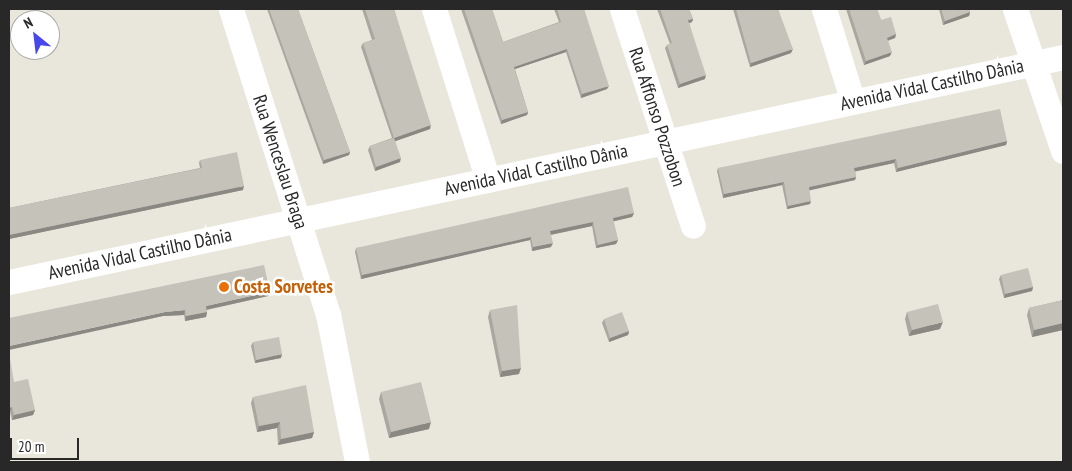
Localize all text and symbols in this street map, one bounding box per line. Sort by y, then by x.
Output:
north arrow [10,10,60,60]
text: N [21,13,36,32]
street label: Rua Affonso Pozzobon [624,44,690,190]
street label: Avenida Vidal Castilho Dânia [838,54,1026,116]
street label: Rua Wenceslau Braga [248,92,312,232]
street label: Avenida Vidal Castilho Dânia [442,139,630,201]
street label: Avenida Vidal Castilho Dânia [46,223,234,285]
place label: Costa Sorvetes [234,276,333,298]
marker: Costa Sorvetes [218,281,230,293]
scale bar [12,428,81,460]
text: 20 m [18,437,44,456]

